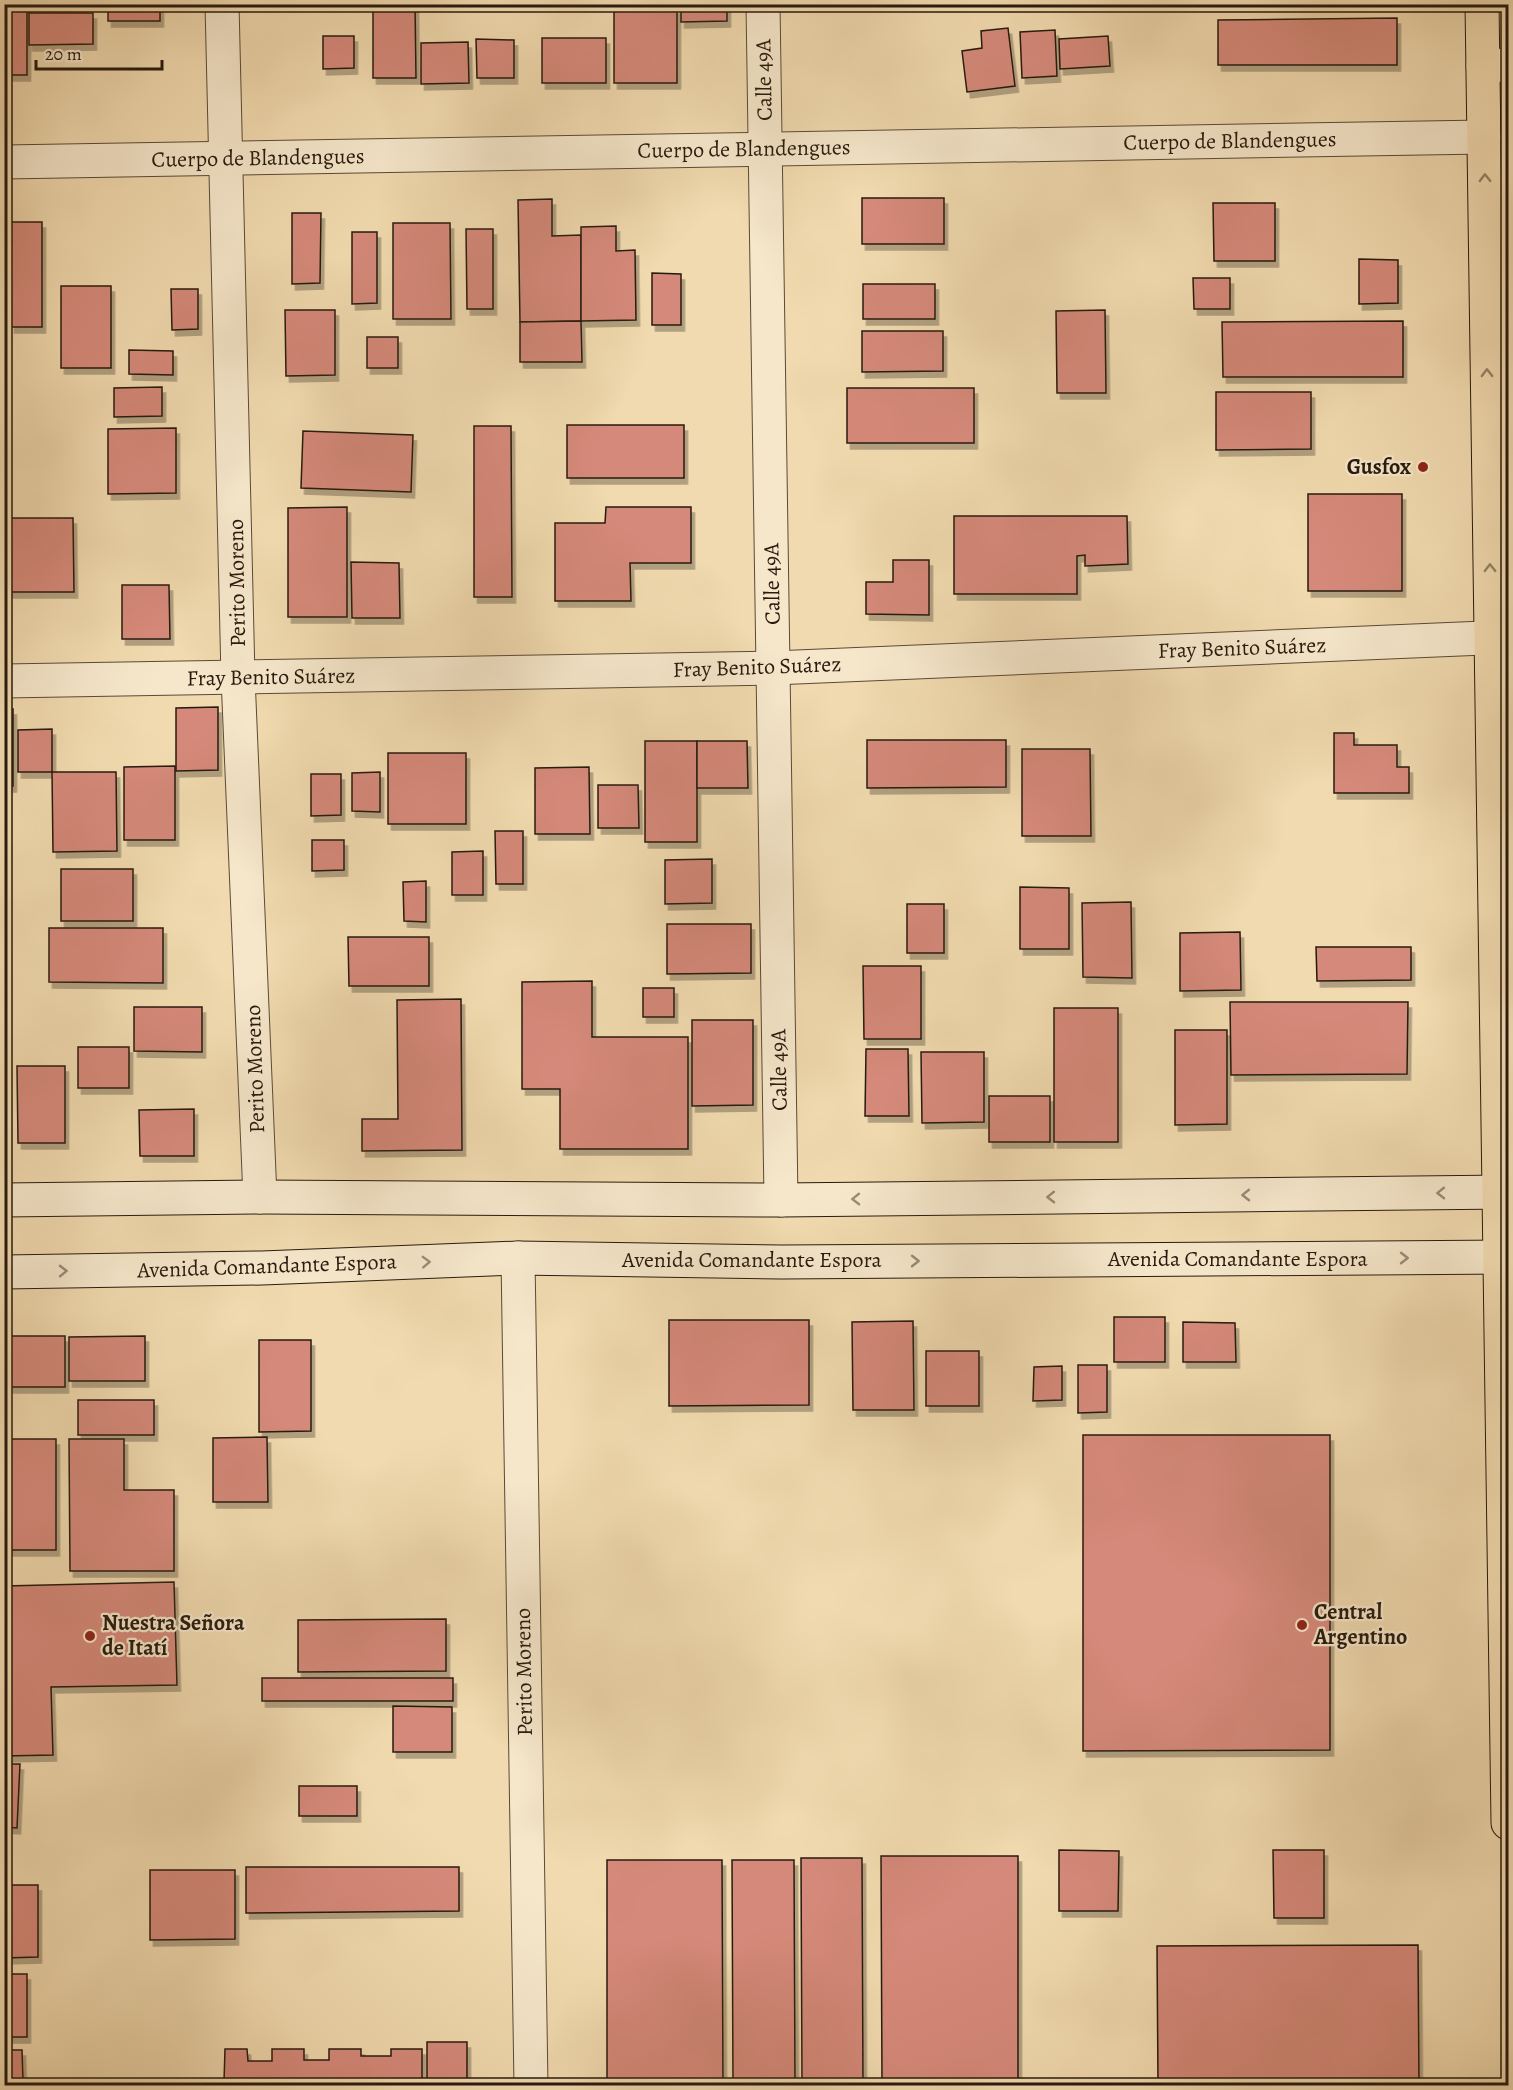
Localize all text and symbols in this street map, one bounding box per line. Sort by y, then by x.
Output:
scale bar [36,33,162,71]
street label: Calle 49A [748,38,780,121]
text: 20 m [45,42,82,66]
street label: Cuerpo de Blandengues [1123,124,1337,158]
street label: Cuerpo de Blandengues [637,132,851,166]
street label: Cuerpo de Blandengues [151,141,365,175]
one-way arrow [1478,174,1491,183]
one-way arrow [1481,369,1494,378]
place label: Gusfox [1347,452,1411,482]
marker: Gusfox [1416,460,1430,474]
street label: Perito Moreno [221,519,253,647]
street label: Calle 49A [756,542,788,625]
one-way arrow [1484,563,1496,572]
street label: Fray Benito Suárez [1157,630,1327,666]
street label: Fray Benito Suárez [672,649,842,685]
street label: Fray Benito Suárez [186,661,356,693]
street label: Perito Moreno [238,1004,272,1134]
street label: Calle 49A [763,1028,795,1111]
one-way arrow [1437,1187,1446,1199]
one-way arrow [1242,1189,1251,1201]
one-way arrow [1047,1191,1056,1203]
one-way arrow [852,1193,861,1205]
street label: Avenida Comandante Espora [1107,1244,1369,1274]
street label: Avenida Comandante Espora [621,1245,883,1275]
street label: Avenida Comandante Espora [136,1246,398,1286]
one-way arrow [1399,1252,1408,1264]
one-way arrow [421,1255,430,1268]
one-way arrow [910,1255,919,1267]
one-way arrow [58,1265,67,1277]
place label: Central Argentino [1313,1597,1407,1652]
place label: Nuestra Señora de Itatí [102,1608,245,1663]
street label: Perito Moreno [508,1608,540,1736]
marker: Central Argentino [1295,1618,1309,1632]
marker: Nuestra Señora de Itatí [83,1629,97,1643]

